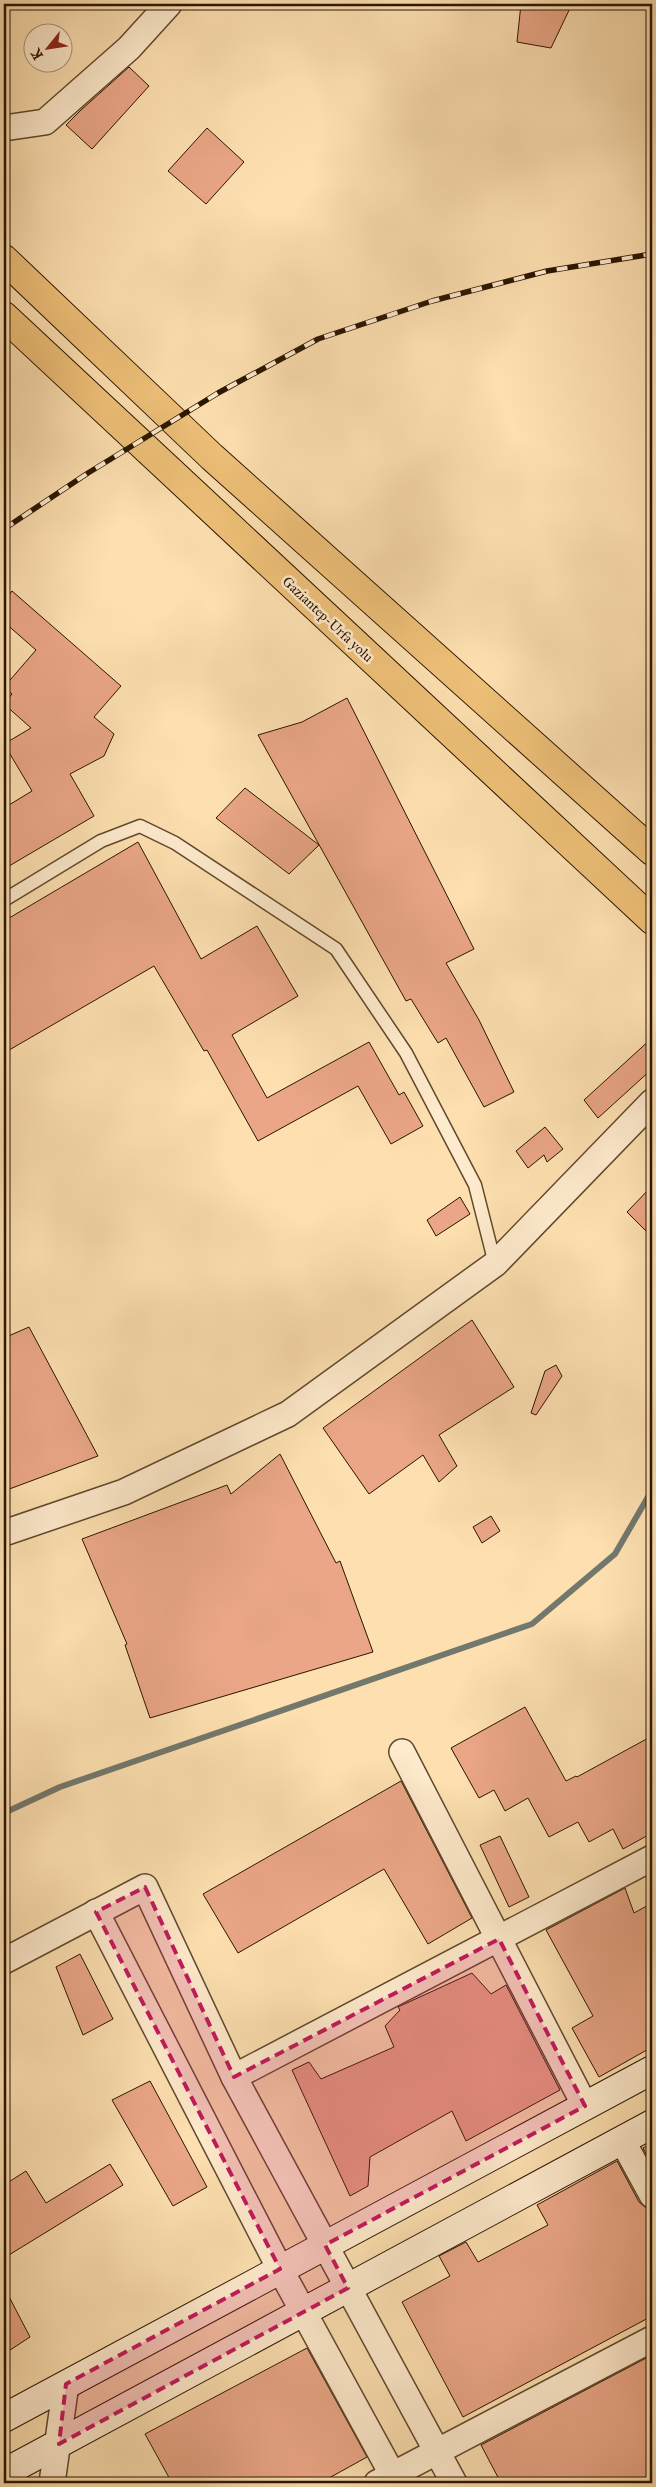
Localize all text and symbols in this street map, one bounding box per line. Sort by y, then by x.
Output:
north arrow [22,22,72,72]
text: K [27,45,47,63]
street label: Gaziantep-Urfa yolu [279,573,377,666]

